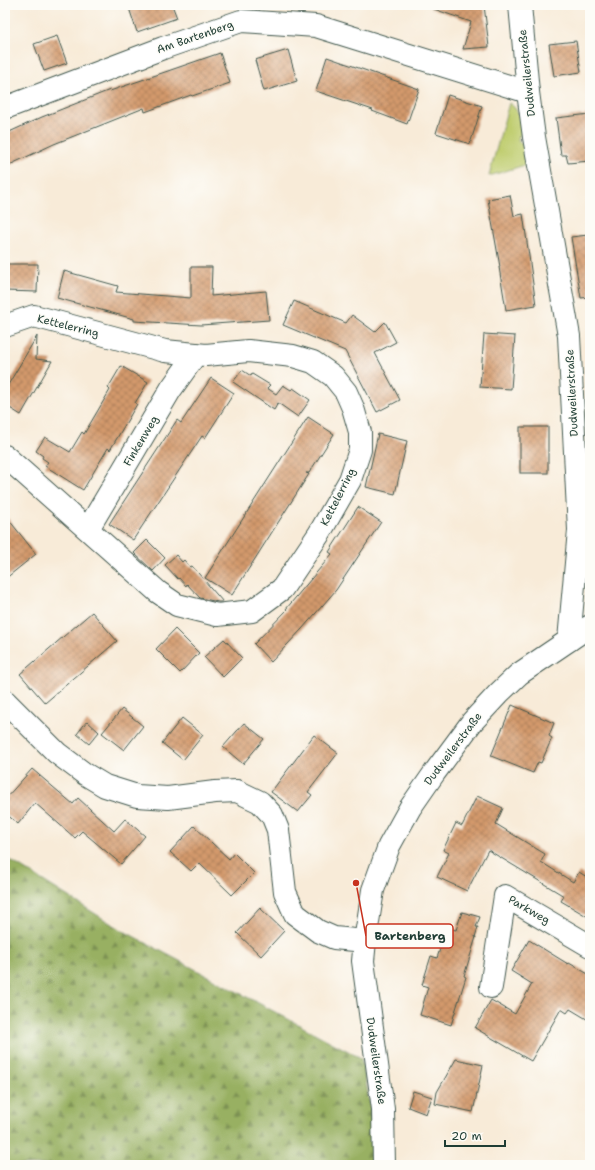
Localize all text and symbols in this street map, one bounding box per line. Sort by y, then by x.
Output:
street label: Am Bartenberg [155,17,236,57]
street label: Dudweilerstraße [515,29,539,117]
street label: Kettelerring [35,311,101,341]
street label: Dudweilerstraße [562,349,582,437]
street label: Finkenweg [120,413,162,469]
street label: Kettelerring [317,465,359,529]
street label: Dudweilerstraße [421,709,485,789]
street label: Parkweg [505,892,553,928]
callout: Bartenberg [366,924,453,948]
text: Bartenberg [374,928,446,944]
street label: Dudweilerstraße [362,1017,390,1105]
scale bar [445,1122,505,1148]
text: 20 m [451,1128,482,1144]

